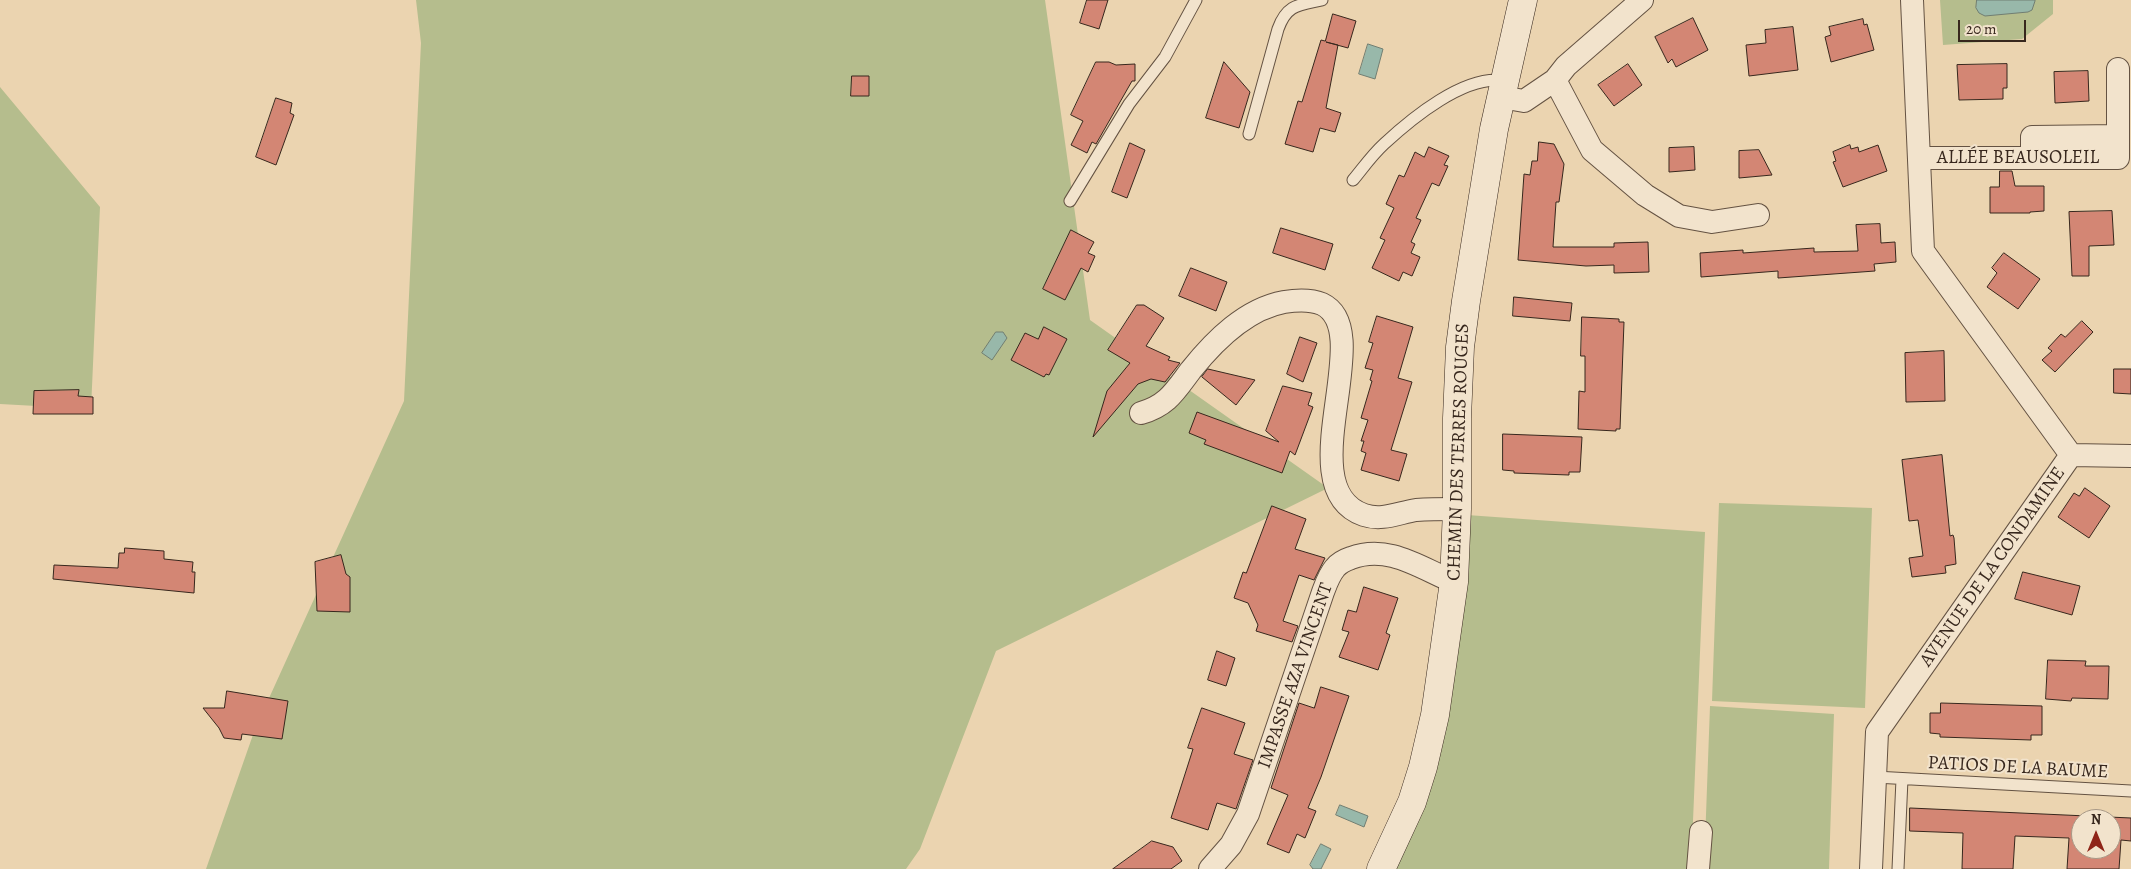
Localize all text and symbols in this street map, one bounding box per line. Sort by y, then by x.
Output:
scale bar [1961,10,2028,42]
text: 20 m [1966,19,1997,39]
street label: ALLÉE BEAUSOLEIL [1937,147,2099,169]
street label: CHEMIN DES TERRES ROUGES [1443,323,1475,581]
street label: AVENUE DE LA CONDAMINE [1915,463,2071,671]
street label: IMPASSE AZA VINCENT [1254,580,1338,772]
street label: PATIOS DE LA BAUME [1927,752,2109,784]
north arrow [2071,809,2121,859]
text: N [2091,810,2101,829]

